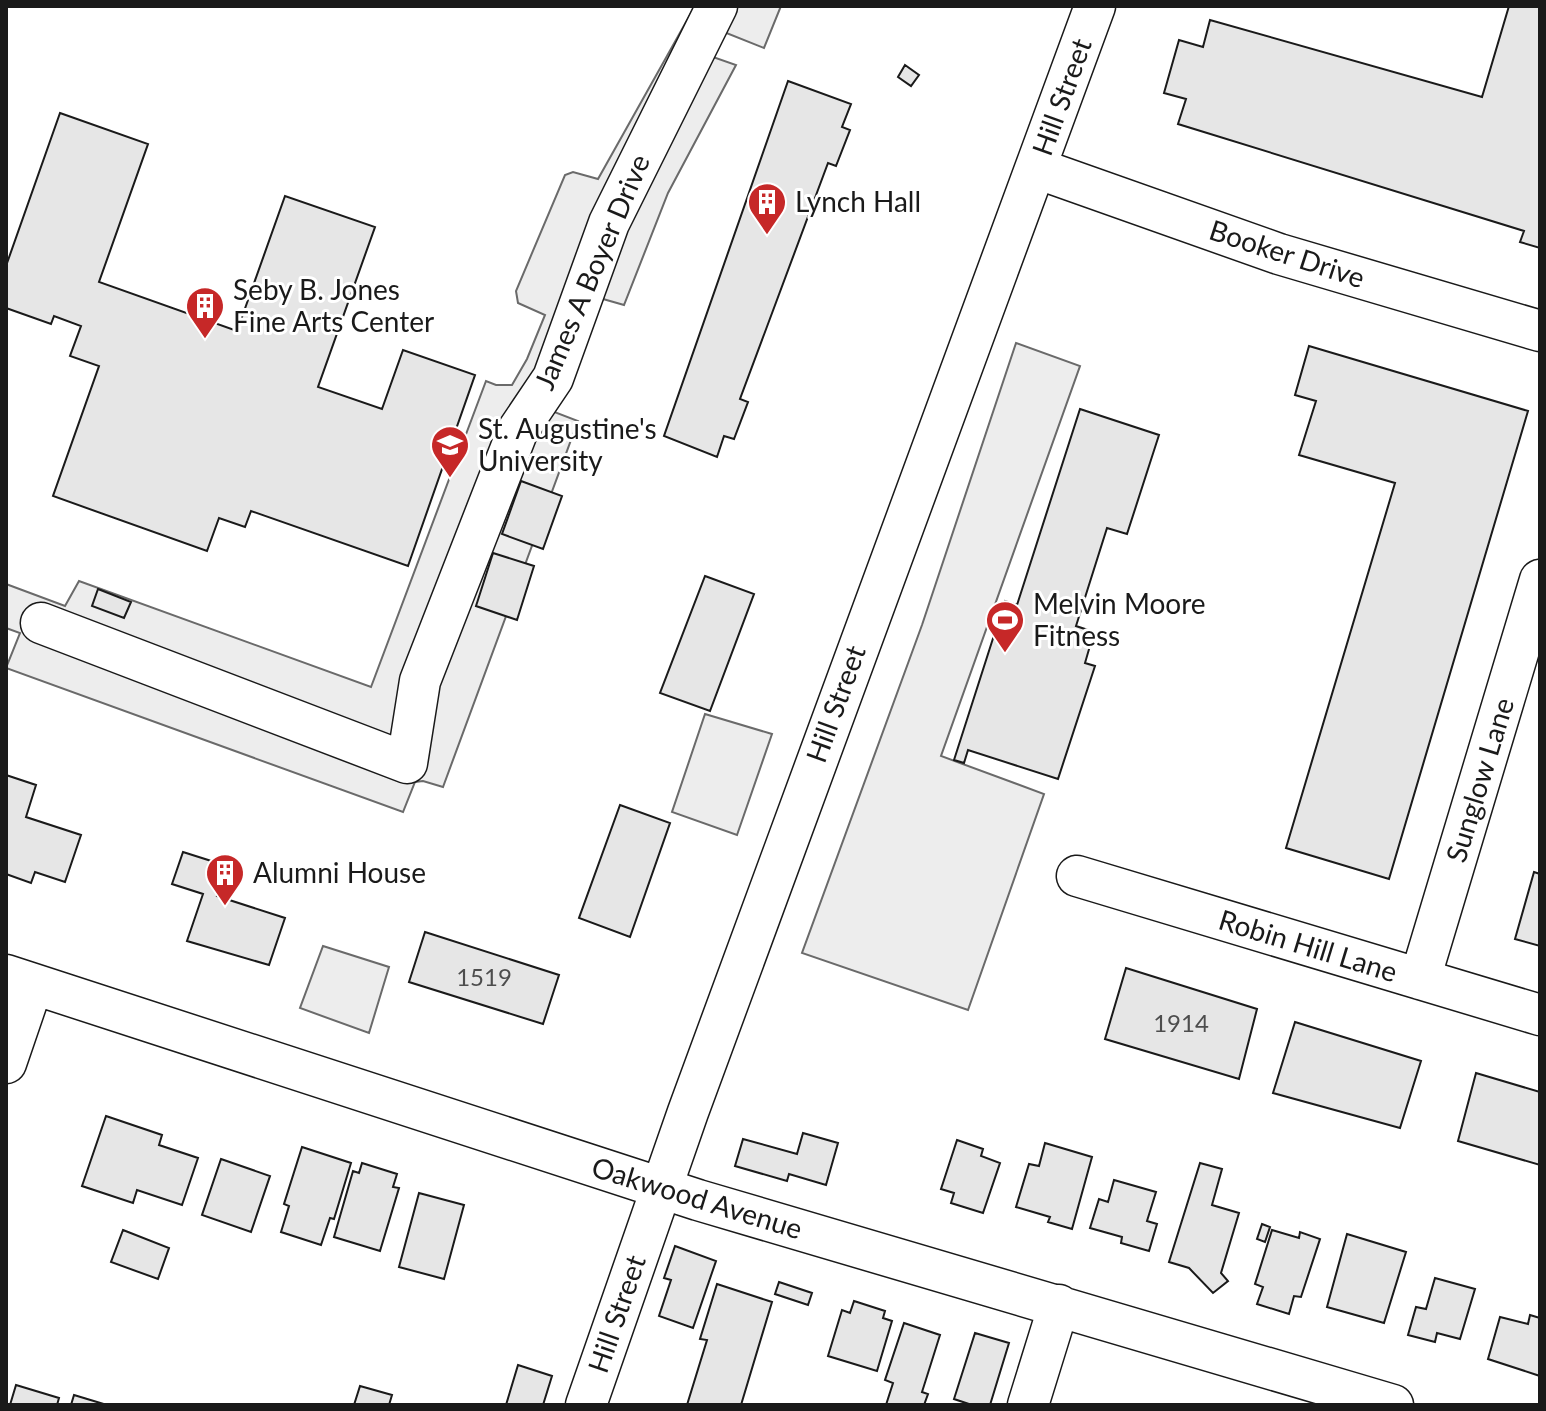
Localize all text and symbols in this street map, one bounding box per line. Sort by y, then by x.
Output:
street label: Hill Street [1024,34,1098,160]
street label: James A Boyer Drive [526,149,656,394]
building icon: Lynch Hall [746,181,788,236]
place label: Lynch Hall [795,184,921,218]
street label: Booker Drive [1205,212,1369,294]
place label: Seby B. Jones Fine Arts Center [233,272,434,338]
building icon: Seby B. Jones Fine Arts Center [184,285,226,340]
place label: St. Augustine's University [478,411,657,477]
school or university icon: St. Augustine's University [429,424,471,479]
place label: Melvin Moore Fitness [1033,586,1206,652]
sports icon: Melvin Moore Fitness [984,599,1026,654]
street label: Hill Street [798,641,872,767]
street label: Sunglow Lane [1438,693,1520,866]
building icon: Alumni House [204,852,246,907]
place label: Alumni House [253,855,426,889]
street label: Robin Hill Lane [1215,902,1402,988]
house number: 1519 [456,962,512,991]
house number: 1914 [1153,1008,1209,1037]
street label: Oakwood Avenue [588,1149,807,1245]
street label: Hill Street [580,1250,652,1377]

